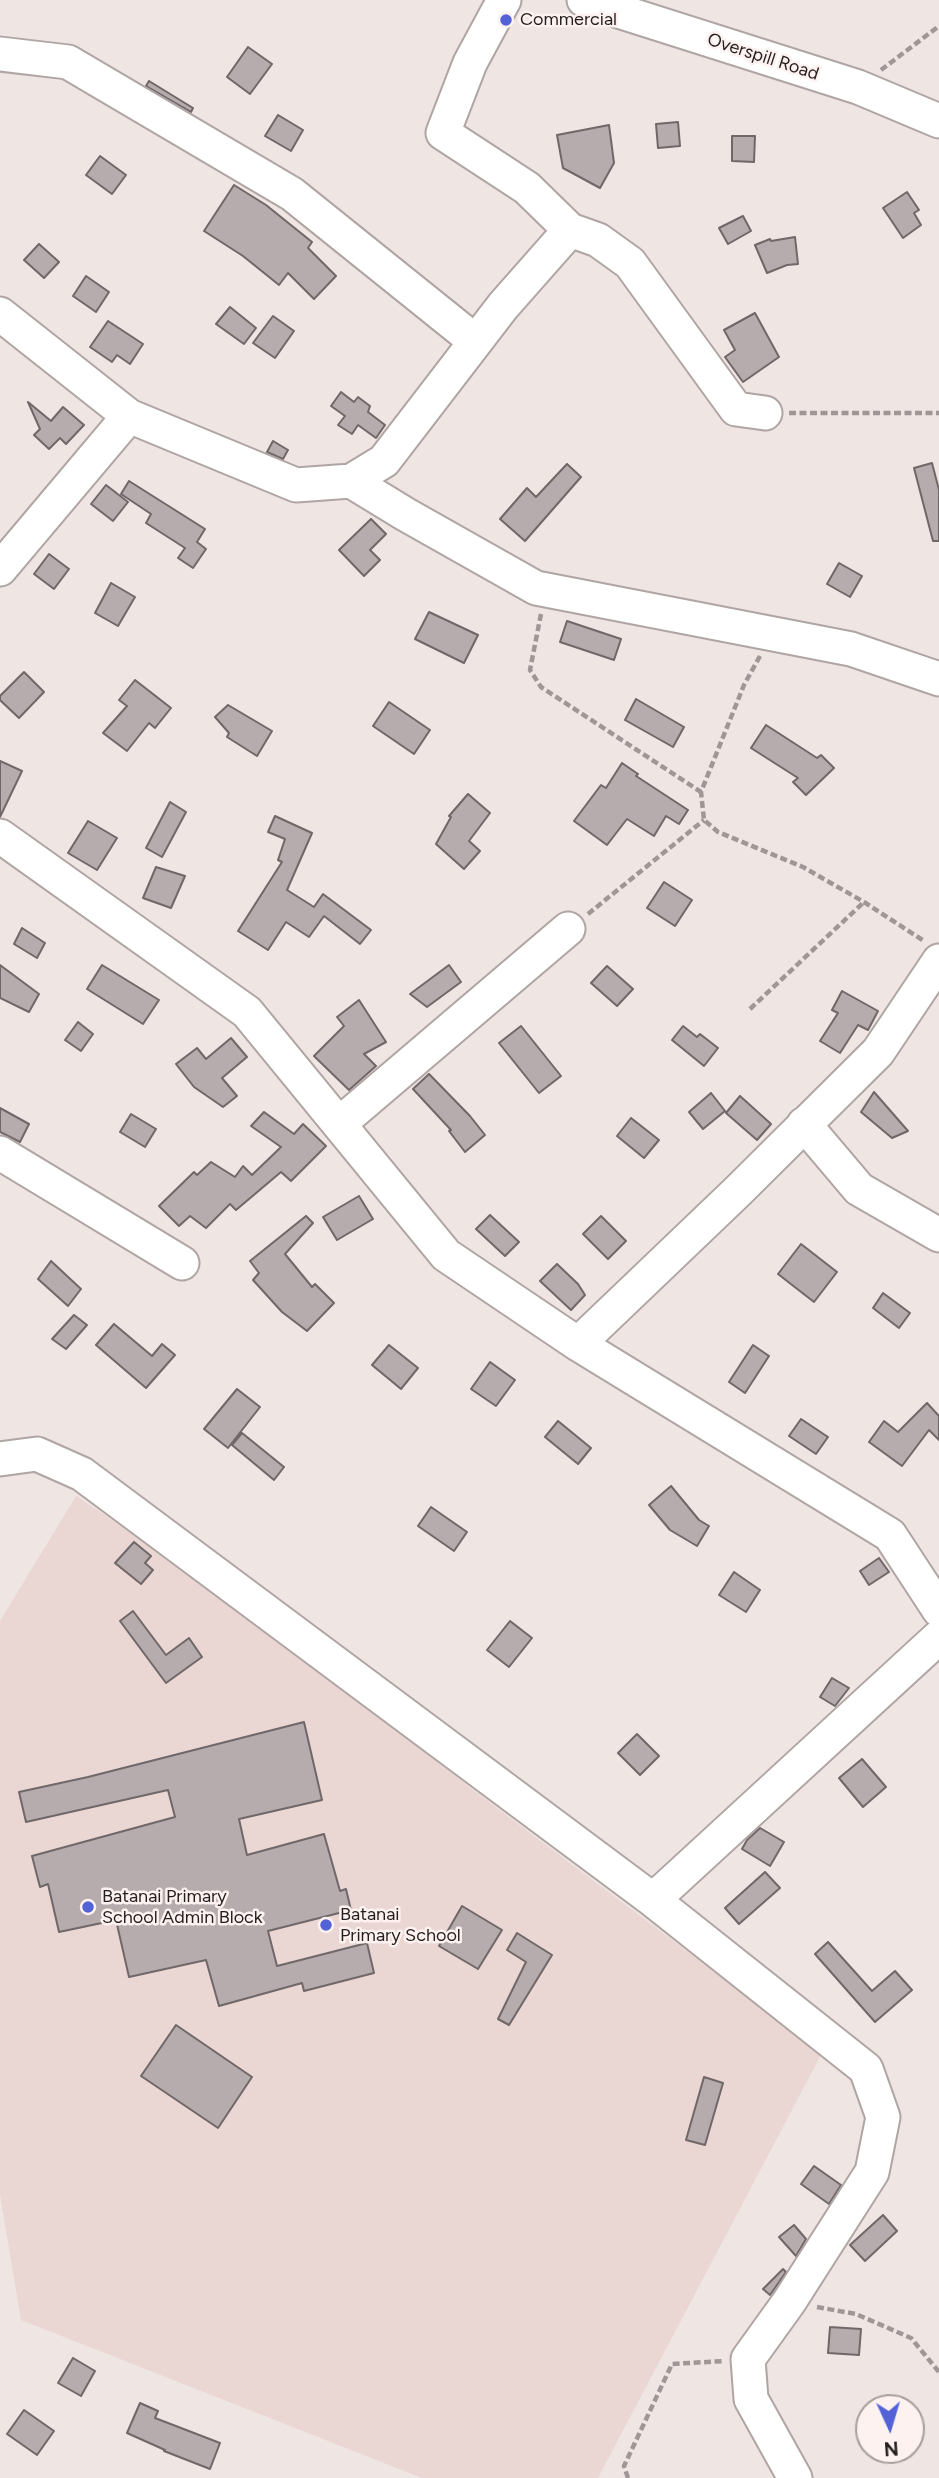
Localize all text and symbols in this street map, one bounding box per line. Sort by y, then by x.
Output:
place label: Commercial [520,9,617,31]
marker: Commercial [498,12,514,28]
street label: Overspill Road [704,29,822,85]
place label: Batanai Primary School Admin Block [102,1886,263,1928]
marker: Batanai Primary School Admin Block [80,1899,96,1915]
place label: Batanai Primary School [340,1904,461,1946]
marker: Batanai Primary School [318,1917,334,1933]
north arrow [855,2394,925,2464]
text: N [883,2436,899,2460]

